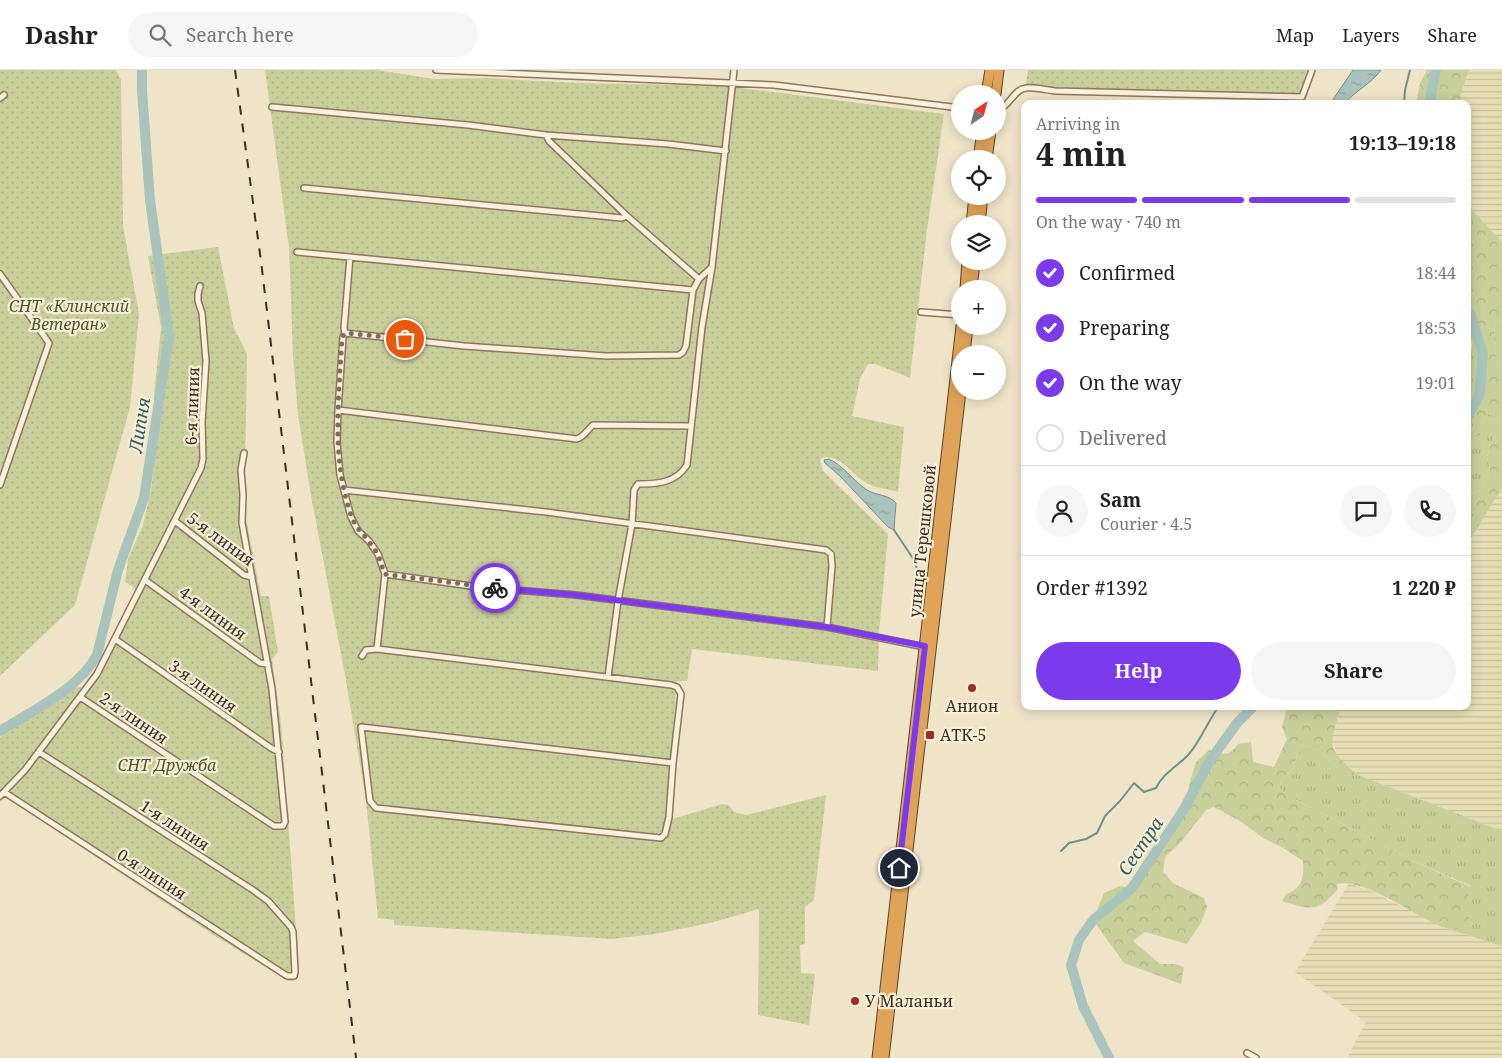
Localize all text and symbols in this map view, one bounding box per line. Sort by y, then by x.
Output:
search box [128,12,478,57]
text: Dashr [25,18,98,51]
icon: search [146,21,174,49]
text: Search here [186,22,294,48]
text: Map [1276,23,1314,47]
text: Layers [1342,23,1400,47]
text: Share [1428,23,1477,47]
north arrow [951,85,1006,140]
map controls [951,85,1006,400]
text: Arriving in [1036,113,1120,135]
text: 19:13–19:18 [1349,130,1456,156]
text: 4 min [1036,132,1127,175]
button: locate [951,150,1006,205]
text: On the way · 740 m [1036,211,1181,233]
button: layers [951,215,1006,270]
icon: check [1036,259,1064,287]
text: Confirmed [1079,260,1175,286]
text: 18:44 [1416,262,1456,284]
button: + [951,280,1006,335]
park label: СНТ «Клинский Ветеран» [9,295,130,335]
icon: check [1036,314,1064,342]
text: Preparing [1079,315,1169,341]
text: 18:53 [1416,317,1456,339]
pin [384,318,426,360]
icon: bag [391,325,419,353]
button: − [951,345,1006,400]
street label: 6-я линия [180,366,204,446]
icon: check [1036,369,1064,397]
text: On the way [1079,370,1182,396]
text: 19:01 [1416,372,1456,394]
water label: Липня [123,396,155,455]
text: Delivered [1079,425,1167,451]
street label: улица Терешковой [903,463,941,618]
button: person [1036,485,1088,537]
button: chat [1340,485,1392,537]
button: phone [1404,485,1456,537]
text: Sam [1100,487,1141,513]
street label: 5-я линия [183,507,259,571]
text: Courier · 4.5 [1100,513,1192,535]
courier [470,563,520,613]
icon: bike [481,574,509,602]
text: Order #1392 [1036,575,1148,601]
text: 1 220 ₽ [1392,575,1456,601]
street label: 4-я линия [175,581,251,645]
button: Help [1036,642,1241,700]
button: Share [1251,642,1456,700]
street label: 3-я линия [165,654,241,718]
marker: Анион [966,682,978,694]
street label: 2-я линия [95,687,173,749]
place label: Анион [946,695,999,717]
place label: АТК-5 [940,724,986,746]
marker: АТК-5 [924,729,936,741]
park label: СНТ Дружба [118,754,216,776]
street label: 1-я линия [136,794,214,856]
water label: Сестра [1112,812,1168,880]
street label: 0-я линия [113,843,191,905]
pin [878,847,920,889]
icon: home [885,854,913,882]
place label: У Маланьи [865,990,953,1012]
marker: У Маланьи [849,995,861,1007]

